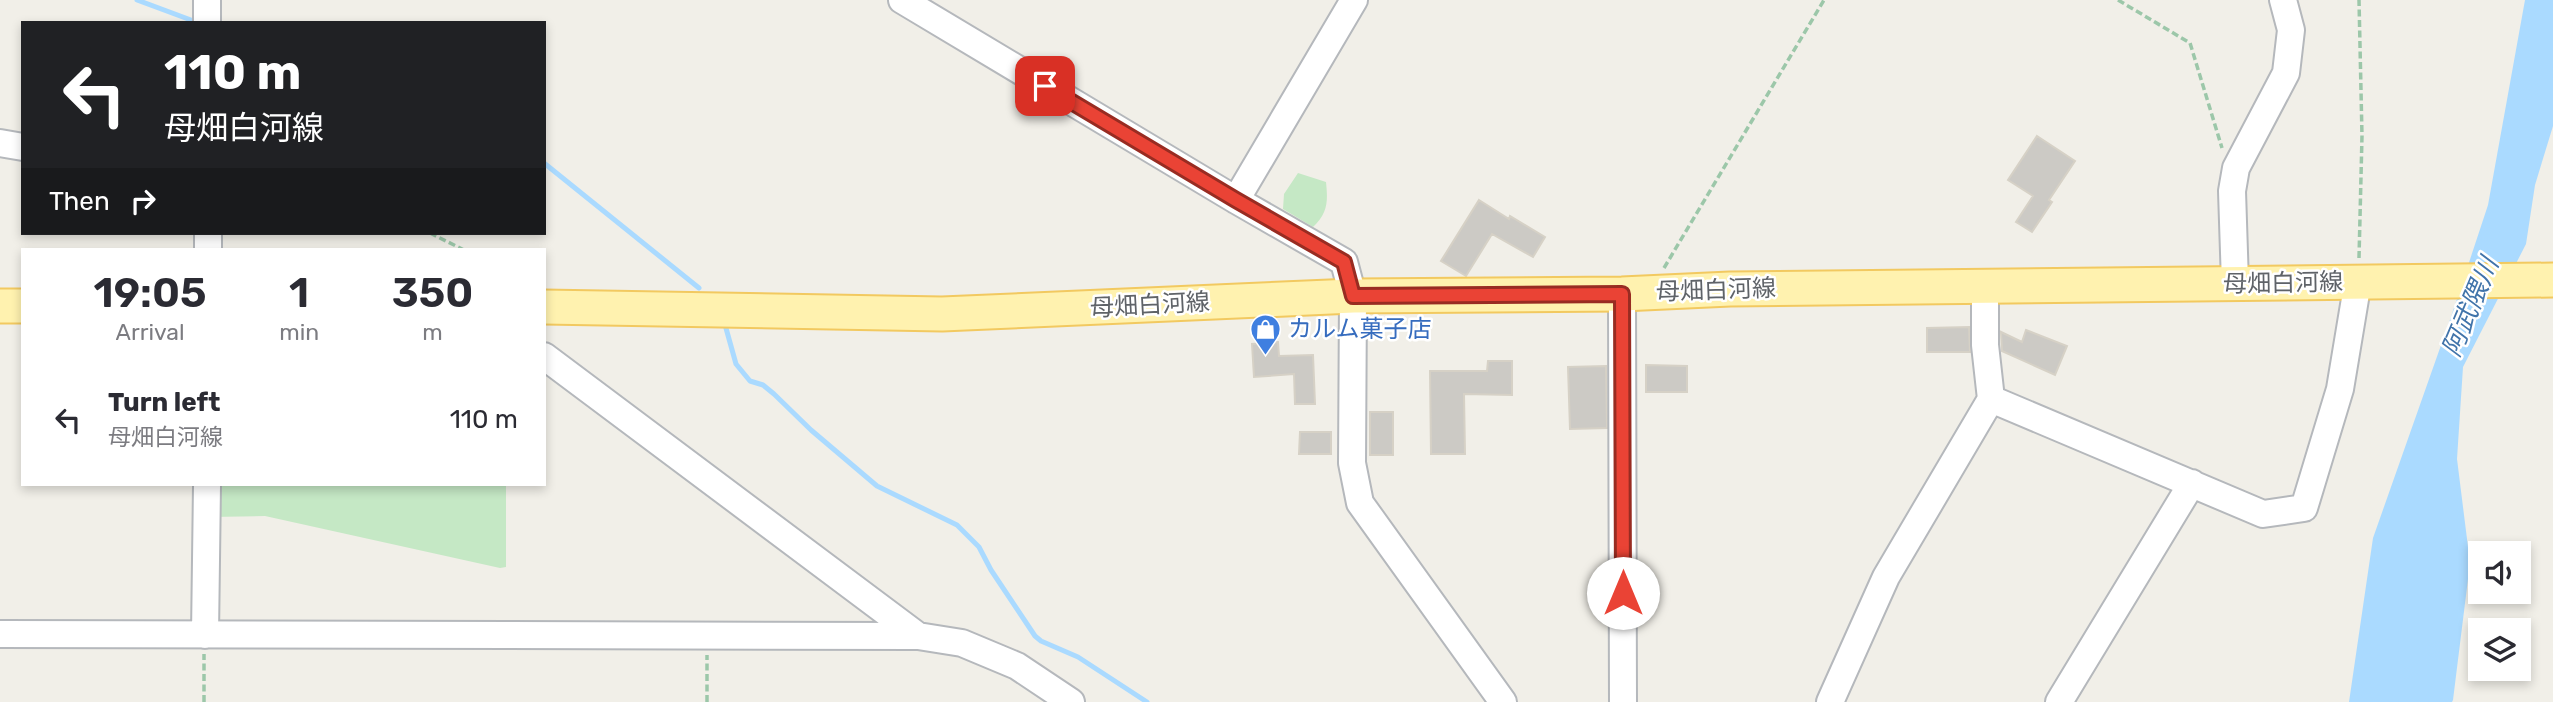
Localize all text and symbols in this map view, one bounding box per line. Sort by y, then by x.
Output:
text: 110 m [164,43,301,101]
icon: left [49,49,140,140]
pin [1015,56,1075,116]
icon: arrive [1026,67,1064,105]
text: 母畑白河線 [164,109,324,147]
icon: right [124,182,162,220]
text: Then [49,186,110,217]
water label: 阿武隈川 [2436,251,2506,361]
text: 19:05 [94,268,207,318]
text: 1 [289,268,309,318]
text: 350 [392,268,473,318]
street label: 母畑白河線 [2223,268,2343,298]
street label: 母畑白河線 [1656,274,1776,306]
street label: 母畑白河線 [1089,288,1211,322]
shop icon: カルム菓子店 [1248,312,1282,356]
place label: カルム菓子店 [1288,315,1432,343]
text: Arrival [116,318,185,346]
text: min [279,318,319,346]
text: m [422,318,443,346]
text: Turn left [108,387,220,418]
icon: left [49,401,87,439]
text: 110 m [450,404,518,435]
text: 母畑白河線 [108,423,223,451]
map controls [2468,541,2531,681]
button: sound [2468,541,2531,604]
position arrow [1586,556,1660,630]
button: layers [2468,618,2531,681]

